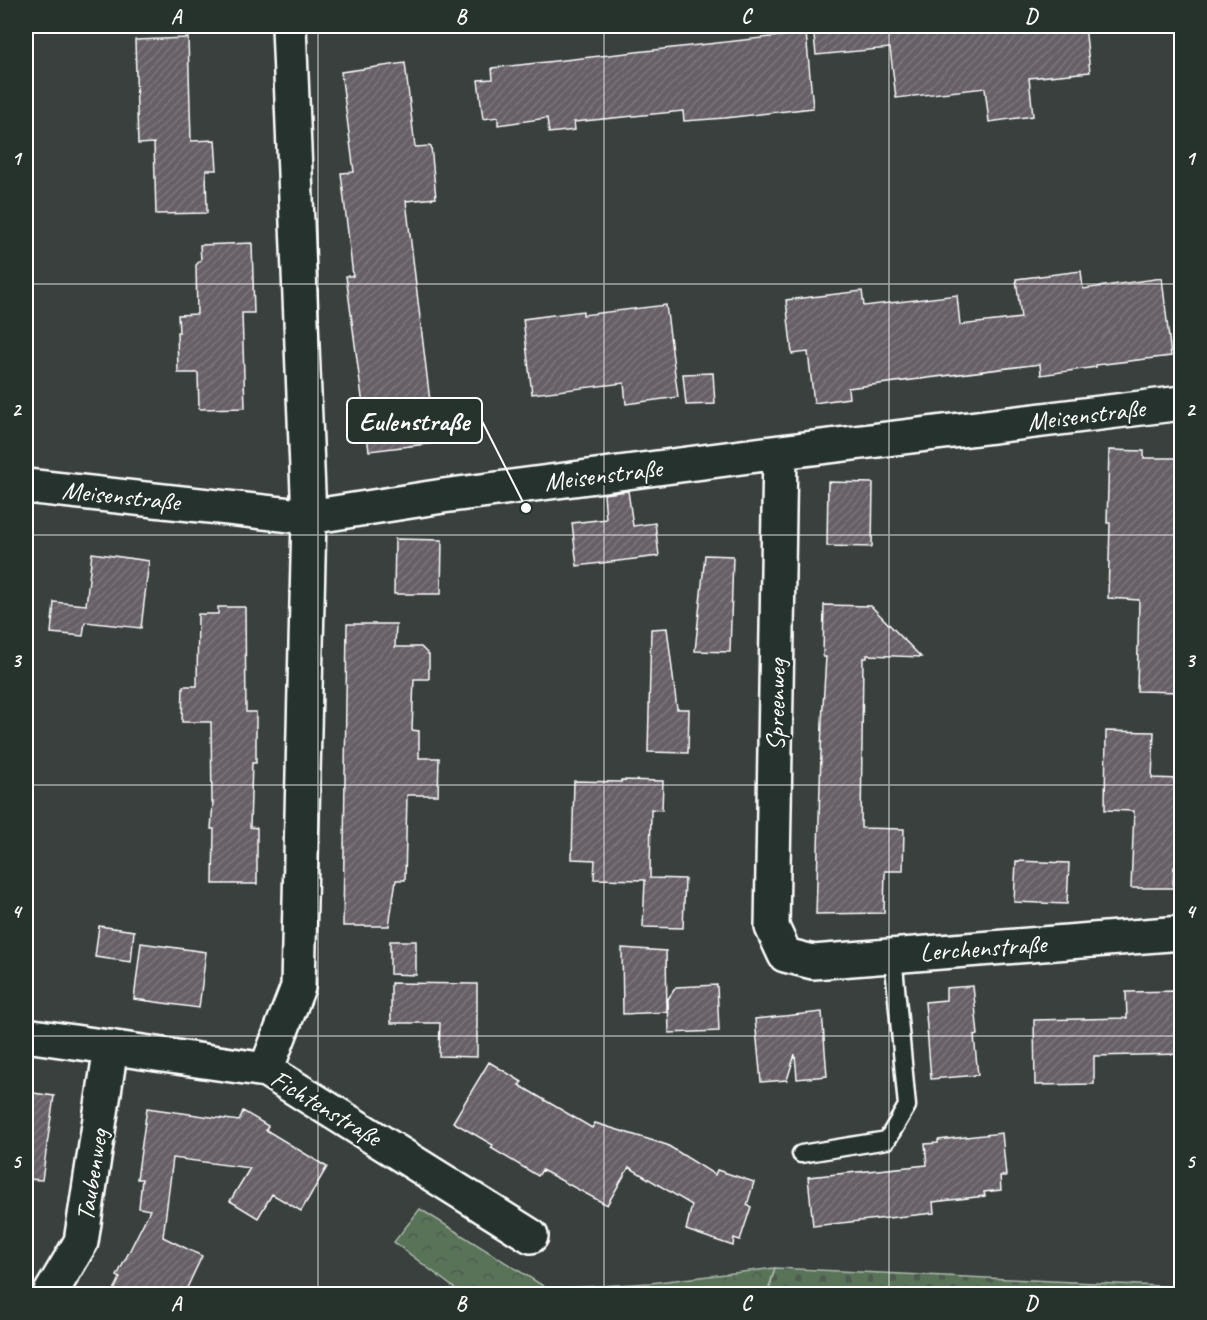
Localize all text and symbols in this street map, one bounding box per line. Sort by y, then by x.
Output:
text: A [171,4,183,29]
text: B [456,4,468,29]
text: C [741,4,753,29]
text: D [1025,4,1039,29]
text: 1 [12,146,23,171]
text: 1 [1186,146,1197,171]
street label: Meisenstraße [1025,391,1149,439]
text: 2 [12,397,23,422]
text: 2 [1186,397,1197,422]
callout: Eulenstraße [347,398,482,443]
text: Eulenstraße [359,404,472,438]
street label: Meisenstraße [542,451,666,499]
street label: Meisenstraße [61,473,184,519]
text: 3 [12,648,23,673]
text: 3 [1186,648,1197,673]
street label: Spreenweg [759,657,793,751]
text: 4 [12,899,24,924]
text: 4 [1186,899,1198,924]
street label: Lerchenstraße [919,927,1050,969]
street label: Fichtenstraße [265,1062,389,1155]
street label: Taubenweg [68,1125,116,1224]
text: 5 [12,1149,23,1174]
text: 5 [1186,1149,1197,1174]
text: A [171,1291,183,1316]
text: B [456,1291,468,1316]
text: C [741,1291,753,1316]
text: D [1025,1291,1039,1316]

